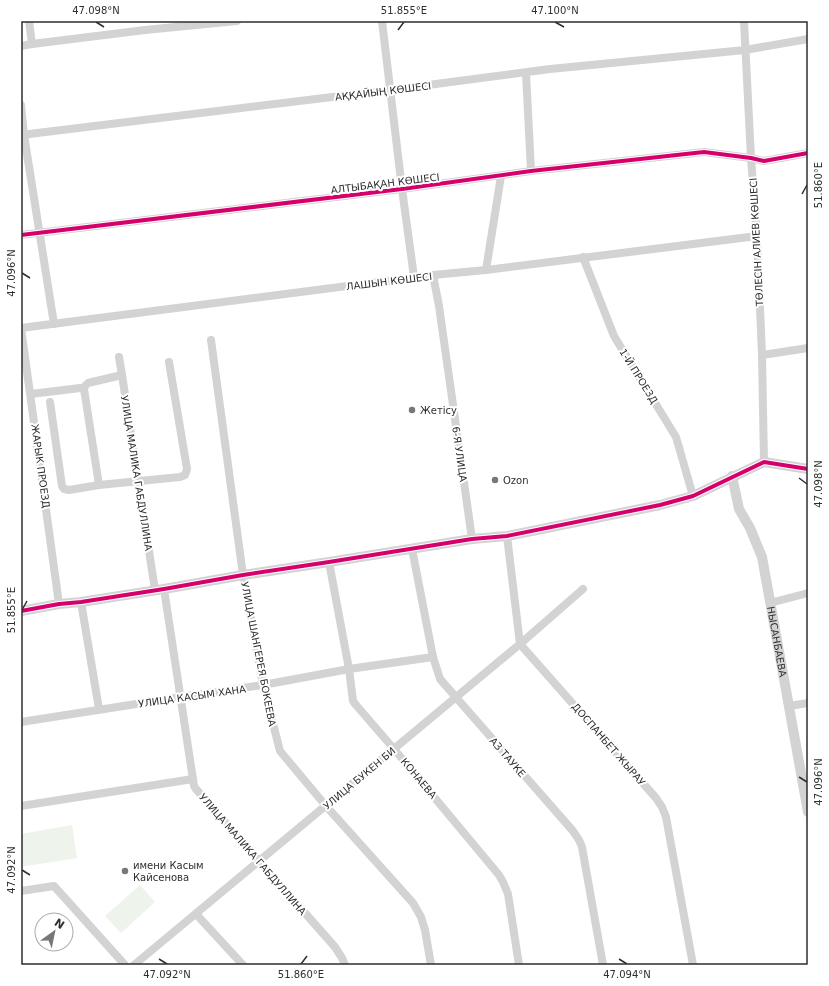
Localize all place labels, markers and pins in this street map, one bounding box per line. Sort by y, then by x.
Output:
marker: Жетісу [407,405,417,415]
place label: Жетісу [420,405,457,416]
marker: Ozon [490,475,500,485]
place label: Ozon [503,475,529,486]
place label: имени Касым Кайсенова [133,860,204,883]
marker: имени Касым Кайсенова [120,866,130,876]

